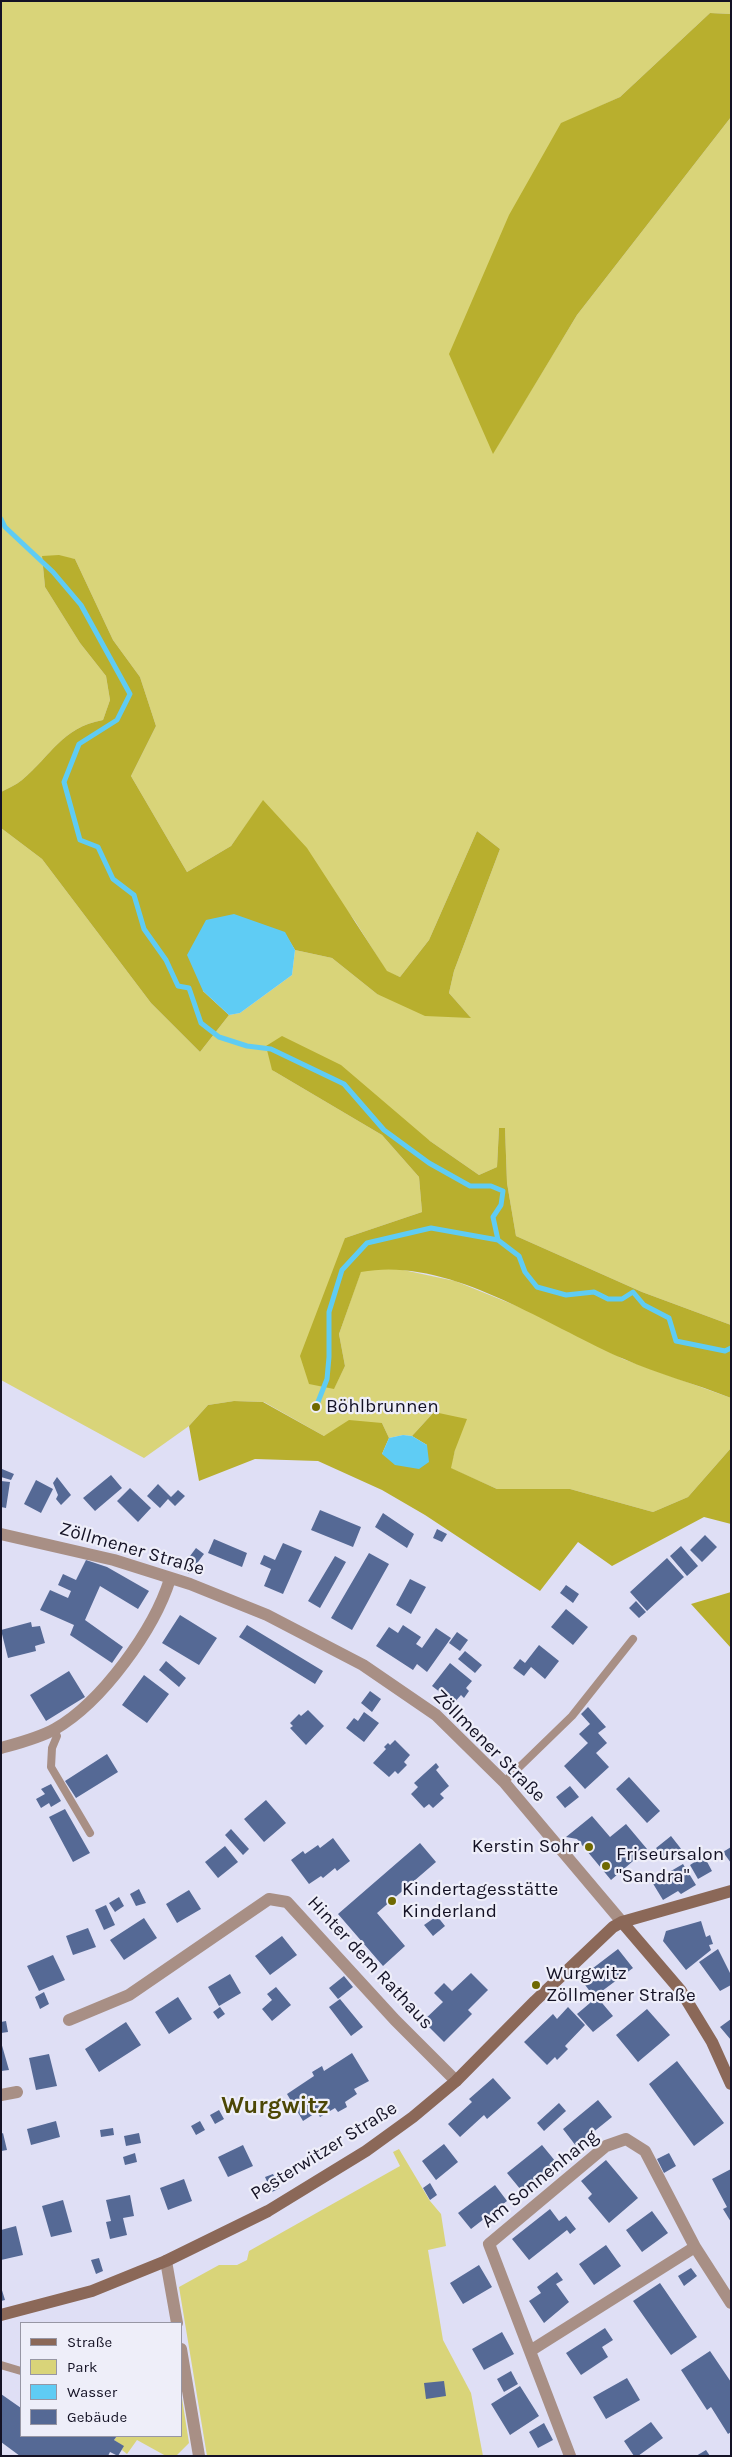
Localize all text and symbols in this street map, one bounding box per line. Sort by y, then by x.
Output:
place label: Böhlbrunnen [326,1396,439,1418]
marker: Böhlbrunnen [310,1401,322,1413]
street label: Zöllmener Straße [57,1517,207,1581]
street label: Zöllmener Straße [428,1685,550,1807]
place label: Kerstin Sohr [472,1836,579,1858]
marker: Kerstin Sohr [583,1841,595,1853]
place label: Friseursalon "Sandra" [616,1844,724,1888]
marker: Friseursalon "Sandra" [600,1860,612,1872]
place label: Kindertagesstätte Kinderland [402,1879,558,1923]
street label: Hinter dem Rathaus [302,1892,438,2034]
marker: Kindertagesstätte Kinderland [386,1895,398,1907]
place label: Wurgwitz Zöllmener Straße [546,1963,696,2007]
marker: Wurgwitz Zöllmener Straße [530,1979,542,1991]
district label: Wurgwitz [221,2092,329,2120]
street label: Pesterwitzer Straße [247,2097,401,2205]
street label: Am Sonnenhang [477,2125,603,2233]
legend [20,2322,182,2437]
text: Straße [67,2333,112,2351]
text: Park [67,2358,97,2376]
text: Wasser [67,2383,117,2401]
text: Gebäude [67,2408,127,2426]

